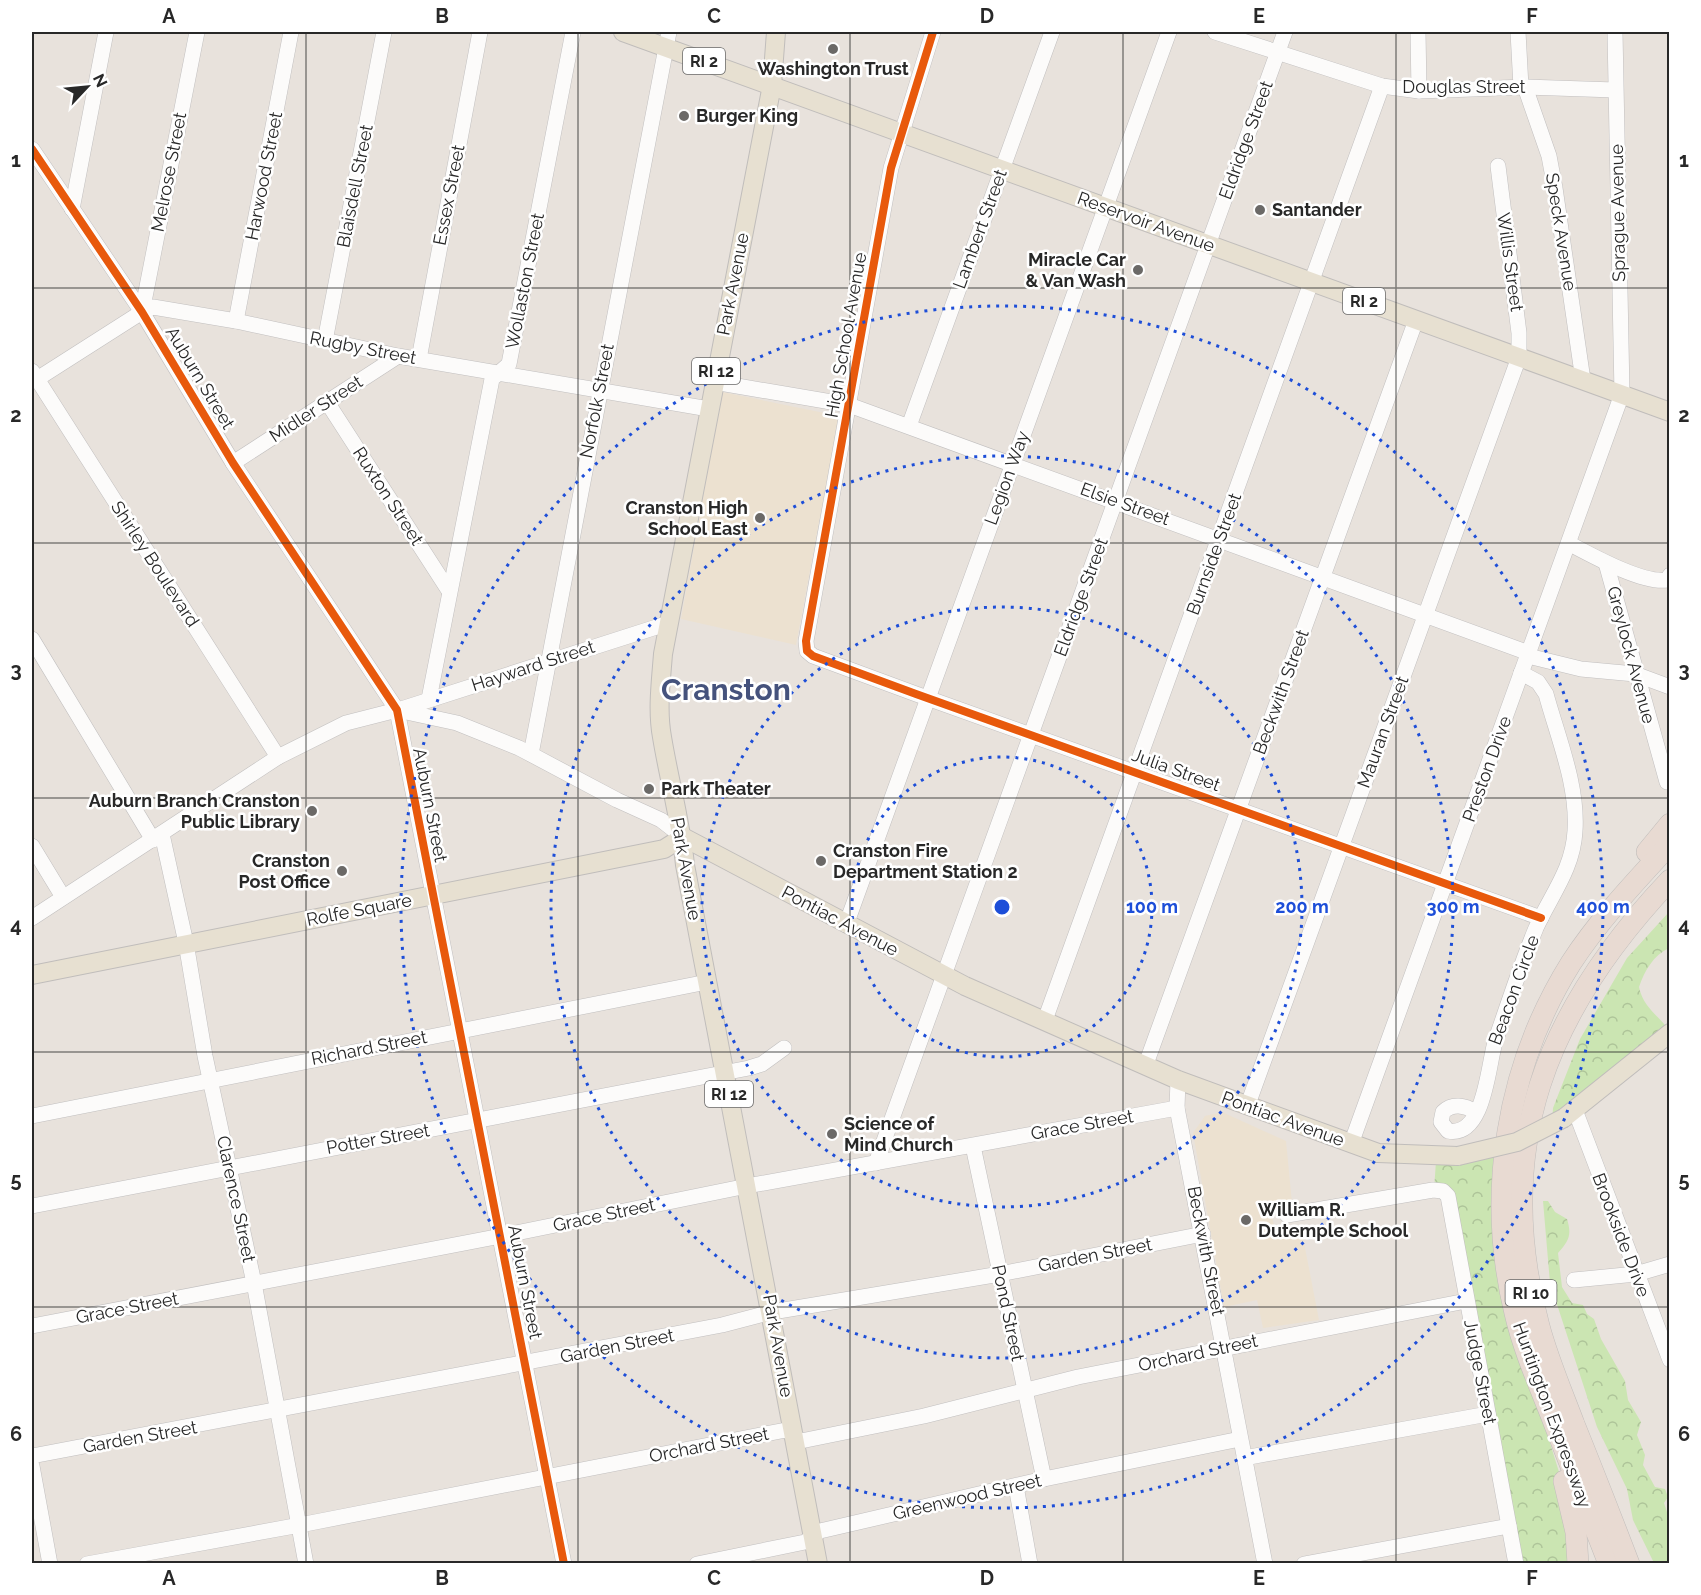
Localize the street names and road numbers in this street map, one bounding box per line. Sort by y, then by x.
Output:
road number: RI 2 [683,48,725,74]
street label: Douglas Street [1402,76,1526,97]
street label: Eldridge Street [1214,78,1277,202]
street label: Melrose Street [147,110,190,234]
street label: Harwood Street [241,110,286,242]
street label: Blaisdell Street [332,123,377,249]
street label: Essex Street [428,143,469,247]
street label: Sprague Avenue [1606,144,1629,282]
street label: Lambert Street [948,166,1011,291]
street label: Speck Avenue [1542,171,1581,293]
street label: Reservoir Avenue [1075,187,1218,256]
street label: Wollaston Street [501,211,548,351]
street label: Willis Street [1493,211,1528,313]
street label: Park Avenue [712,230,753,337]
street label: High School Avenue [821,250,870,419]
road number: RI 2 [1343,288,1385,314]
street label: Auburn Street [162,323,239,433]
street label: Rugby Street [308,327,418,368]
street label: Norfolk Street [575,342,618,460]
road number: RI 12 [692,358,740,384]
street label: Midler Street [265,371,366,446]
street label: Legion Way [980,428,1033,528]
street label: Ruxton Street [349,443,428,549]
street label: Elsie Street [1078,478,1173,529]
street label: Burnside Street [1182,490,1245,618]
street label: Shirley Boulevard [107,497,204,631]
street label: Eldridge Street [1049,535,1112,659]
street label: Greylock Avenue [1603,584,1660,726]
street label: Beckwith Street [1248,626,1313,757]
street label: Hayward Street [469,636,597,695]
street label: Mauran Street [1353,673,1412,791]
street label: Preston Drive [1458,713,1516,825]
street label: Julia Street [1129,744,1223,795]
street label: Auburn Street [409,746,452,864]
street label: Park Avenue [667,816,706,922]
street label: Pontiac Avenue [778,881,902,960]
street label: Rolfe Square [304,889,414,930]
street label: Beacon Circle [1484,932,1543,1048]
street label: Richard Street [309,1026,429,1069]
road number: RI 12 [705,1081,753,1107]
street label: Pontiac Avenue [1219,1087,1348,1151]
street label: Grace Street [1029,1105,1135,1144]
street label: Potter Street [325,1119,431,1158]
street label: Clarence Street [213,1134,260,1264]
street label: Brookside Drive [1588,1170,1655,1300]
street label: Beckwith Street [1184,1184,1229,1317]
street label: Grace Street [551,1193,657,1236]
street label: Auburn Street [504,1223,547,1341]
street label: Garden Street [1036,1233,1154,1276]
street label: Pond Street [988,1263,1029,1363]
road number: RI 10 [1506,1280,1556,1306]
street label: Grace Street [74,1287,180,1328]
street label: Park Avenue [759,1293,798,1399]
street label: Judge Street [1460,1318,1501,1426]
street label: Huntington Expressway [1509,1319,1596,1511]
street label: Garden Street [558,1324,676,1367]
street label: Orchard Street [1136,1330,1259,1375]
street label: Garden Street [81,1416,199,1457]
street label: Orchard Street [647,1423,771,1466]
street label: Greenwood Street [891,1469,1043,1524]

